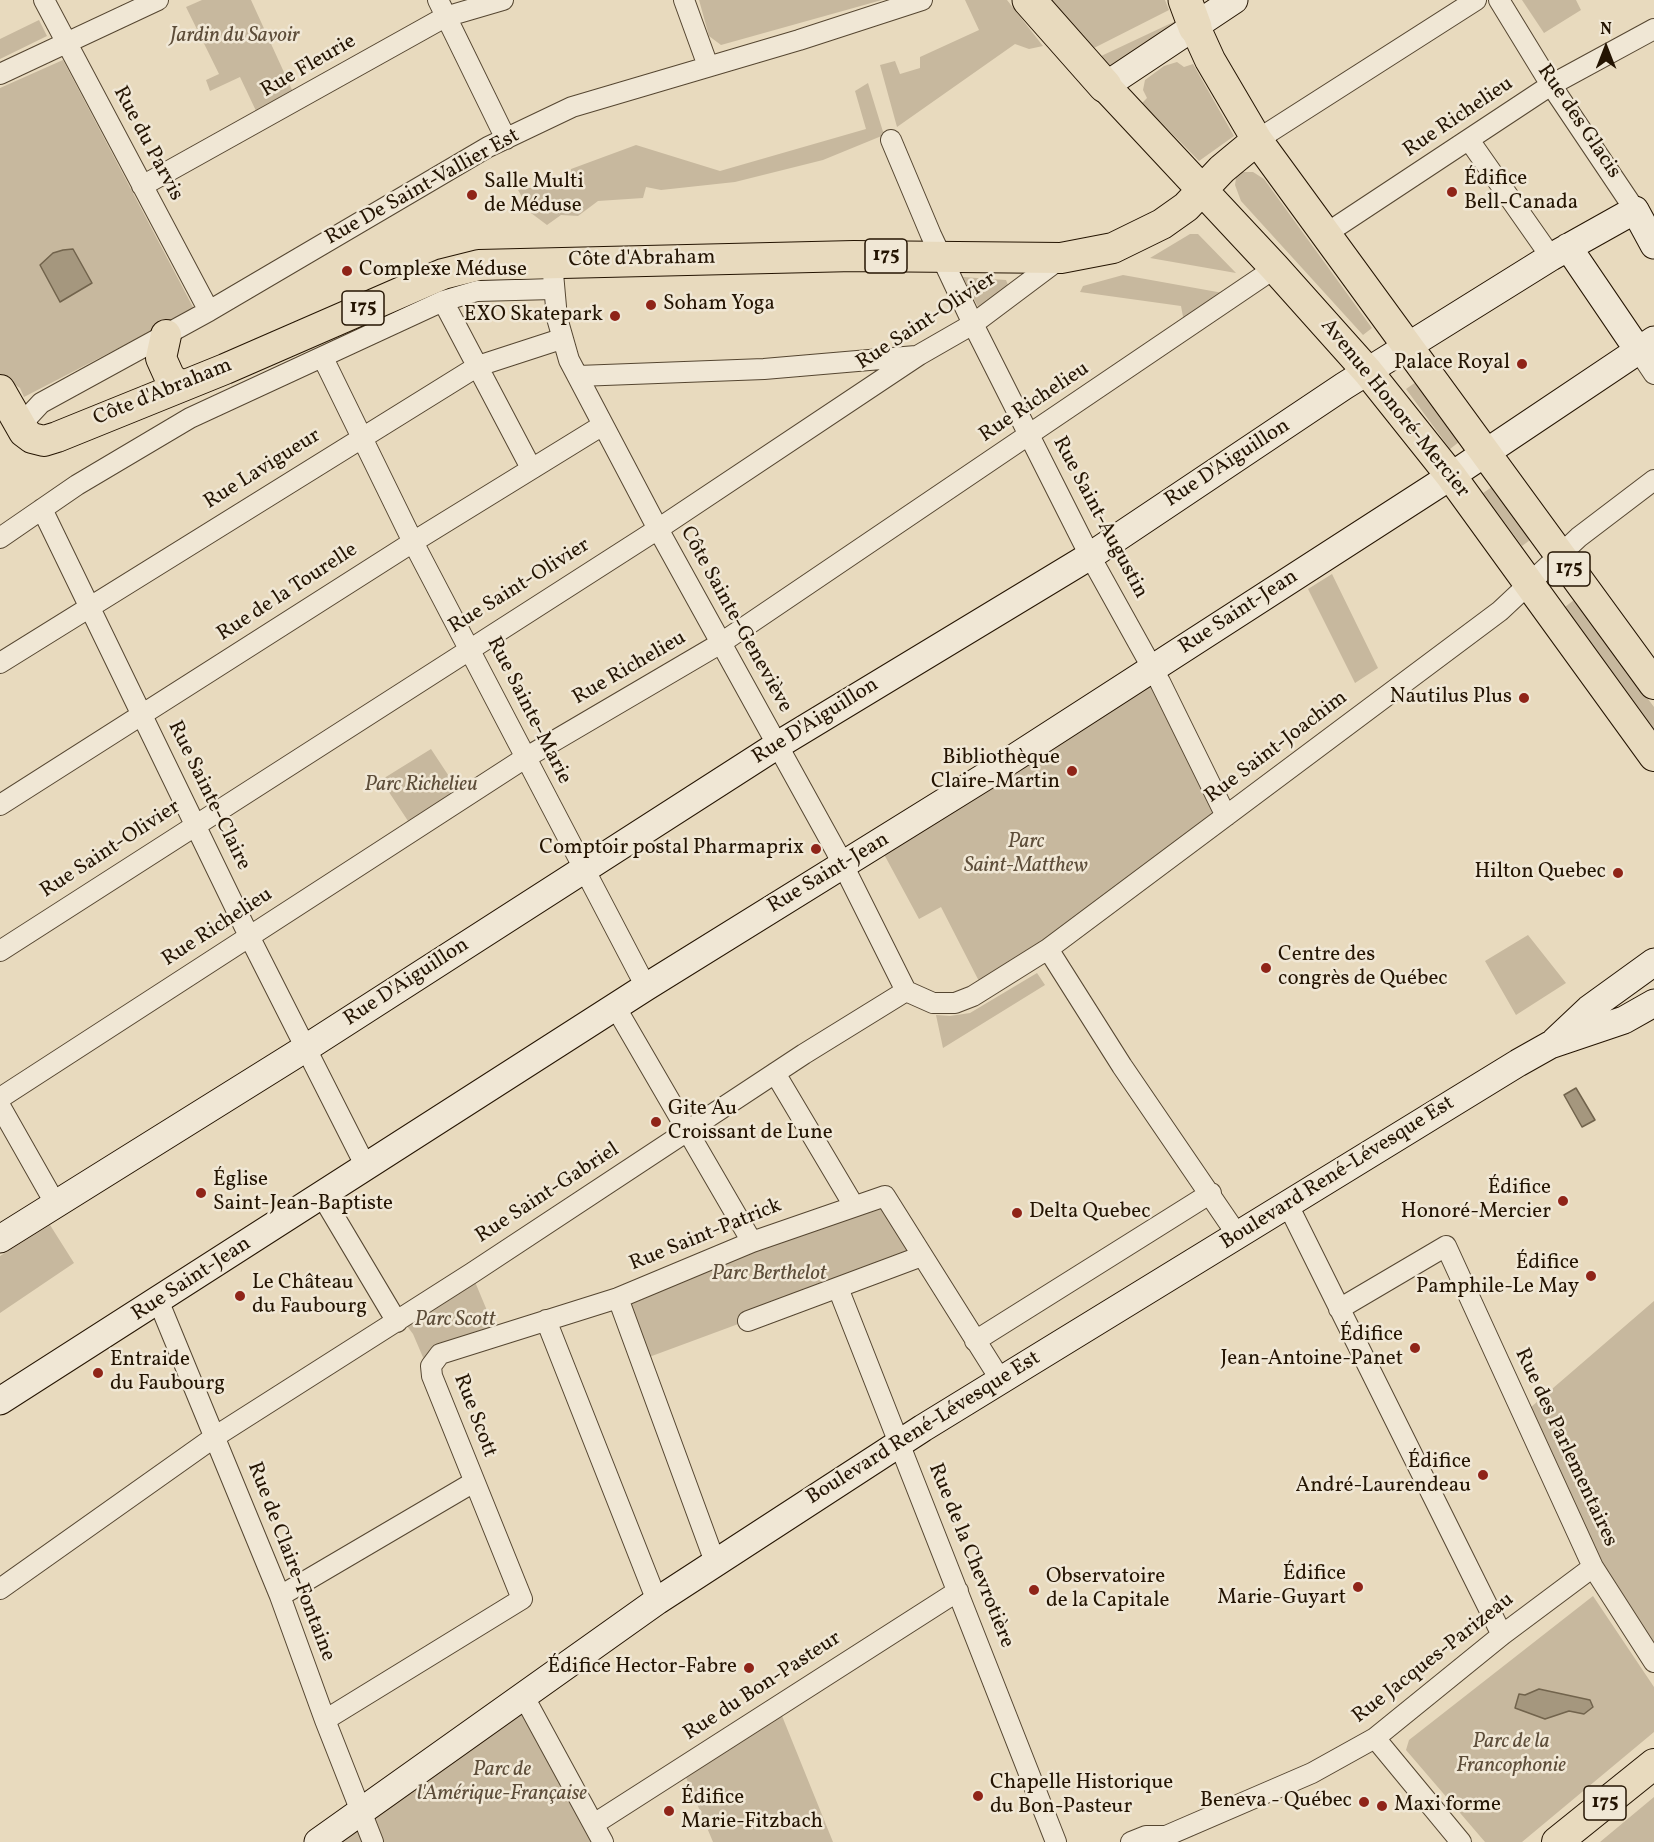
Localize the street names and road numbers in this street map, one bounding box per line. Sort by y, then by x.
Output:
street label: Rue Fleurie [257,30,361,104]
street label: Rue des Glacis [1531,60,1625,184]
street label: Rue Richelieu [1399,72,1519,164]
street label: Rue du Parvis [106,82,188,206]
street label: Rue De Saint-Vallier Est [322,124,524,252]
road number: 175 [865,239,907,273]
street label: Côte d'Abraham [568,246,716,274]
street label: Rue Saint-Olivier [852,267,1002,377]
road number: 175 [342,291,384,325]
street label: Avenue Honoré-Mercier [1314,314,1474,504]
street label: Côte d'Abraham [90,354,236,432]
street label: Rue Richelieu [975,357,1095,449]
street label: Rue D'Aiguillon [1161,414,1295,514]
street label: Rue Lavigueur [200,424,326,516]
street label: Rue Saint-Augustin [1046,433,1152,603]
street label: Côte Sainte-Geneviève [673,522,797,718]
street label: Rue Saint-Olivier [445,534,595,640]
street label: Rue de la Tourelle [213,538,363,648]
road number: 175 [1548,552,1590,586]
street label: Rue Saint-Jean [1175,565,1303,661]
street label: Rue Richelieu [569,626,691,712]
street label: Rue Sainte-Marie [480,633,576,789]
street label: Rue D'Aiguillon [748,673,884,771]
street label: Rue Saint-Joachim [1201,686,1353,810]
street label: Rue Sainte-Claire [161,717,255,875]
street label: Rue Saint-Olivier [36,795,186,905]
street label: Rue Saint-Jean [764,828,894,920]
street label: Rue Richelieu [158,883,278,973]
street label: Rue D'Aiguillon [340,933,474,1033]
street label: Boulevard René-Lévesque Est [1216,1092,1460,1256]
street label: Rue Saint-Gabriel [471,1138,625,1250]
street label: Rue Saint-Patrick [626,1194,786,1278]
street label: Rue Saint-Jean [128,1232,256,1328]
street label: Rue des Parlementaires [1508,1345,1622,1551]
street label: Boulevard René-Lévesque Est [802,1347,1046,1511]
street label: Rue Scott [447,1371,501,1461]
street label: Rue de Claire-Fontaine [240,1459,340,1665]
street label: Rue de la Chevrotière [921,1460,1019,1652]
street label: Rue Jacques-Parizeau [1348,1588,1520,1730]
street label: Rue du Bon-Pasteur [680,1627,846,1747]
road number: 175 [1584,1786,1626,1820]

